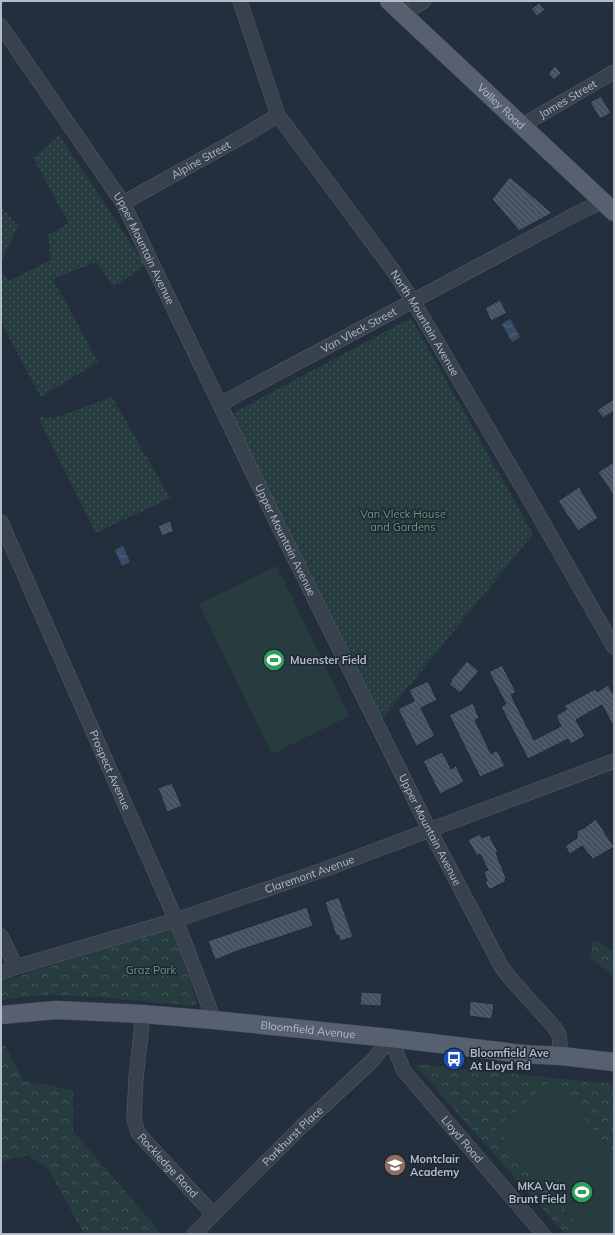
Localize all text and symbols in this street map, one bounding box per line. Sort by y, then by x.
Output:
street label: James Street [536,77,599,121]
street label: Valley Road [474,81,528,132]
street label: Alpine Street [169,138,233,182]
street label: Upper Mountain Avenue [111,189,178,307]
street label: North Mountain Avenue [388,267,462,378]
street label: Van Vleck Street [318,304,399,356]
street label: Upper Mountain Avenue [252,481,319,598]
park label: Van Vleck House and Gardens [360,507,446,534]
sports icon: Muenster Field [261,647,287,673]
place label: Muenster Field [290,653,367,667]
street label: Prospect Avenue [86,728,134,812]
street label: Upper Mountain Avenue [396,772,465,888]
street label: Claremont Avenue [263,852,356,896]
park label: Graz Park [126,963,176,977]
street label: Bloomfield Avenue [260,1018,356,1041]
bus stop icon: Bloomfield Ave At Lloyd Rd [441,1046,467,1072]
place label: Bloomfield Ave At Lloyd Rd [470,1046,549,1073]
street label: Parkhurst Place [259,1103,326,1169]
street label: Lloyd Road [438,1113,486,1165]
street label: Rockledge Road [135,1130,201,1200]
school or university icon: Montclair Academy [382,1152,408,1178]
place label: Montclair Academy [410,1152,460,1179]
place label: MKA Van Brunt Field [509,1179,566,1206]
sports icon: MKA Van Brunt Field [569,1179,595,1205]

